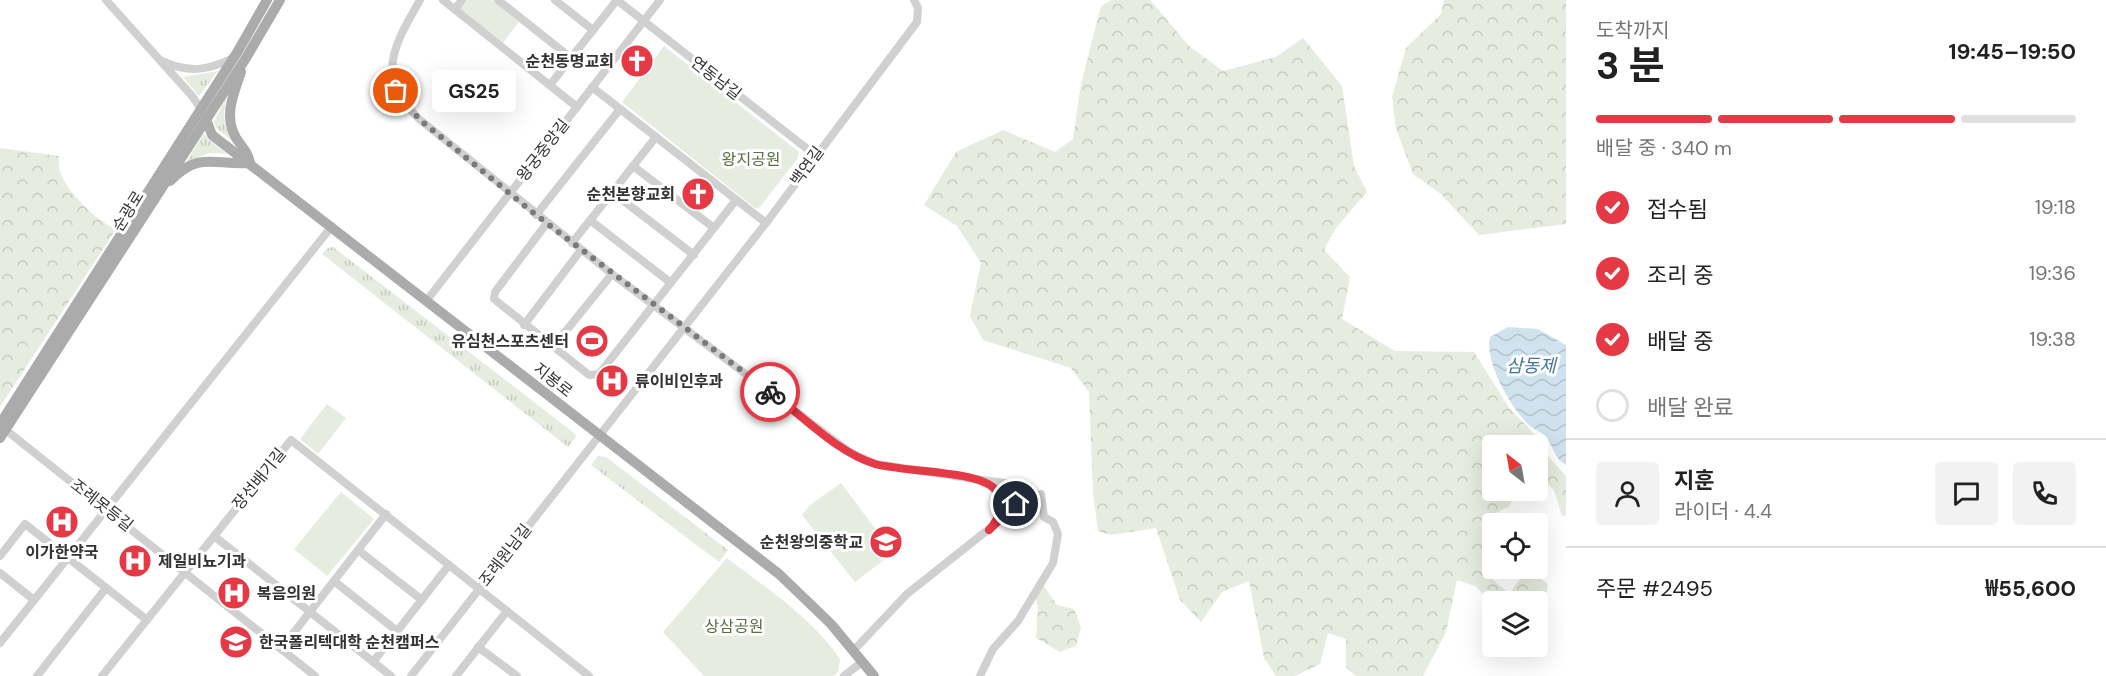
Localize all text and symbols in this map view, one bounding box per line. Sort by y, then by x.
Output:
text: 도착까지 [1596,17,1670,43]
text: 19:45–19:50 [1948,37,2076,66]
text: 3 분 [1596,40,1665,91]
church icon: 순천동명교회 [619,43,655,79]
place label: 순천동명교회 [526,51,614,72]
street label: 연동남길 [686,52,746,104]
pin [370,65,421,116]
callout: GS25 [432,70,516,112]
icon: bag [379,74,412,107]
text: GS25 [448,78,500,104]
street label: 왕궁중앙길 [512,115,574,185]
text: 배달 중 · 340 m [1596,135,1732,161]
street label: 백연길 [786,142,828,190]
park label: 왕지공원 [722,149,780,170]
church icon: 순천본향교회 [680,176,716,212]
place label: 순천본향교회 [587,184,675,205]
street label: 순광로 [107,186,149,235]
icon: check [1596,191,1629,224]
text: 19:18 [2035,194,2076,220]
text: 접수됨 [1647,195,1708,224]
icon: check [1596,257,1629,290]
text: 19:36 [2029,260,2076,286]
text: 조리 중 [1647,261,1714,290]
sports icon: 유심천스포츠센터 [574,323,610,359]
icon: check [1596,323,1629,356]
text: 19:38 [2029,326,2076,352]
text: 배달 중 [1647,327,1714,356]
place label: 유심천스포츠센터 [451,331,569,352]
water label: 삼동제 [1506,354,1558,378]
street label: 지봉로 [529,358,577,402]
courier [740,362,800,422]
hospital icon: 류이비인후과 [594,363,630,399]
place label: 류이비인후과 [635,371,723,392]
icon: bike [754,376,787,409]
text: 배달 완료 [1647,393,1734,422]
north arrow [1482,435,1548,501]
map controls [1482,435,1548,657]
street label: 장선배기길 [228,444,290,514]
button: person [1596,462,1659,525]
button: chat [1935,462,1998,525]
button: phone [2013,462,2076,525]
text: 지훈 [1674,466,1714,495]
street label: 조례못등길 [67,474,137,536]
pin [990,478,1041,529]
icon: home [999,487,1032,520]
text: 라이더 · 4.4 [1674,498,1772,524]
hospital icon: 이가한약국 [44,504,80,540]
button: locate [1482,513,1548,579]
street label: 조례원님길 [474,520,536,590]
school or university icon: 순천왕의중학교 [868,524,904,560]
place label: 순천왕의중학교 [760,532,863,553]
place label: 이가한약국 [25,542,99,563]
hospital icon: 제일비뇨기과 [117,543,153,579]
place label: 제일비뇨기과 [158,551,246,572]
text: 주문 #2495 [1596,574,1713,603]
text: ₩55,600 [1985,574,2076,603]
hospital icon: 복음의원 [216,575,252,611]
place label: 복음의원 [257,583,316,604]
button: layers [1482,591,1548,657]
park label: 상삼공원 [705,616,763,637]
school or university icon: 한국폴리텍대학 순천캠퍼스 [218,624,254,660]
place label: 한국폴리텍대학 순천캠퍼스 [259,632,440,653]

